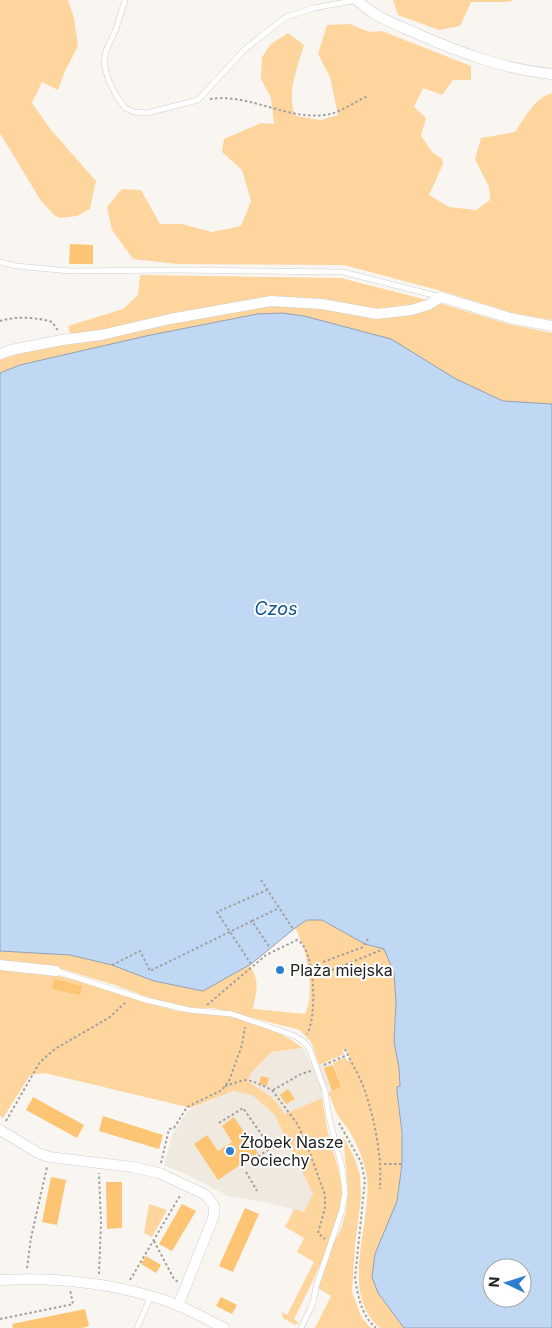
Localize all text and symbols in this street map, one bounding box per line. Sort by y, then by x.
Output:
water label: Czos [254,598,298,619]
place label: Plaża miejska [290,960,393,980]
marker: Plaża miejska [274,964,286,976]
place label: Żłobek Nasze Pociechy [240,1132,343,1170]
marker: Żłobek Nasze Pociechy [224,1145,236,1157]
north arrow [482,1258,532,1308]
text: N [485,1276,502,1288]

